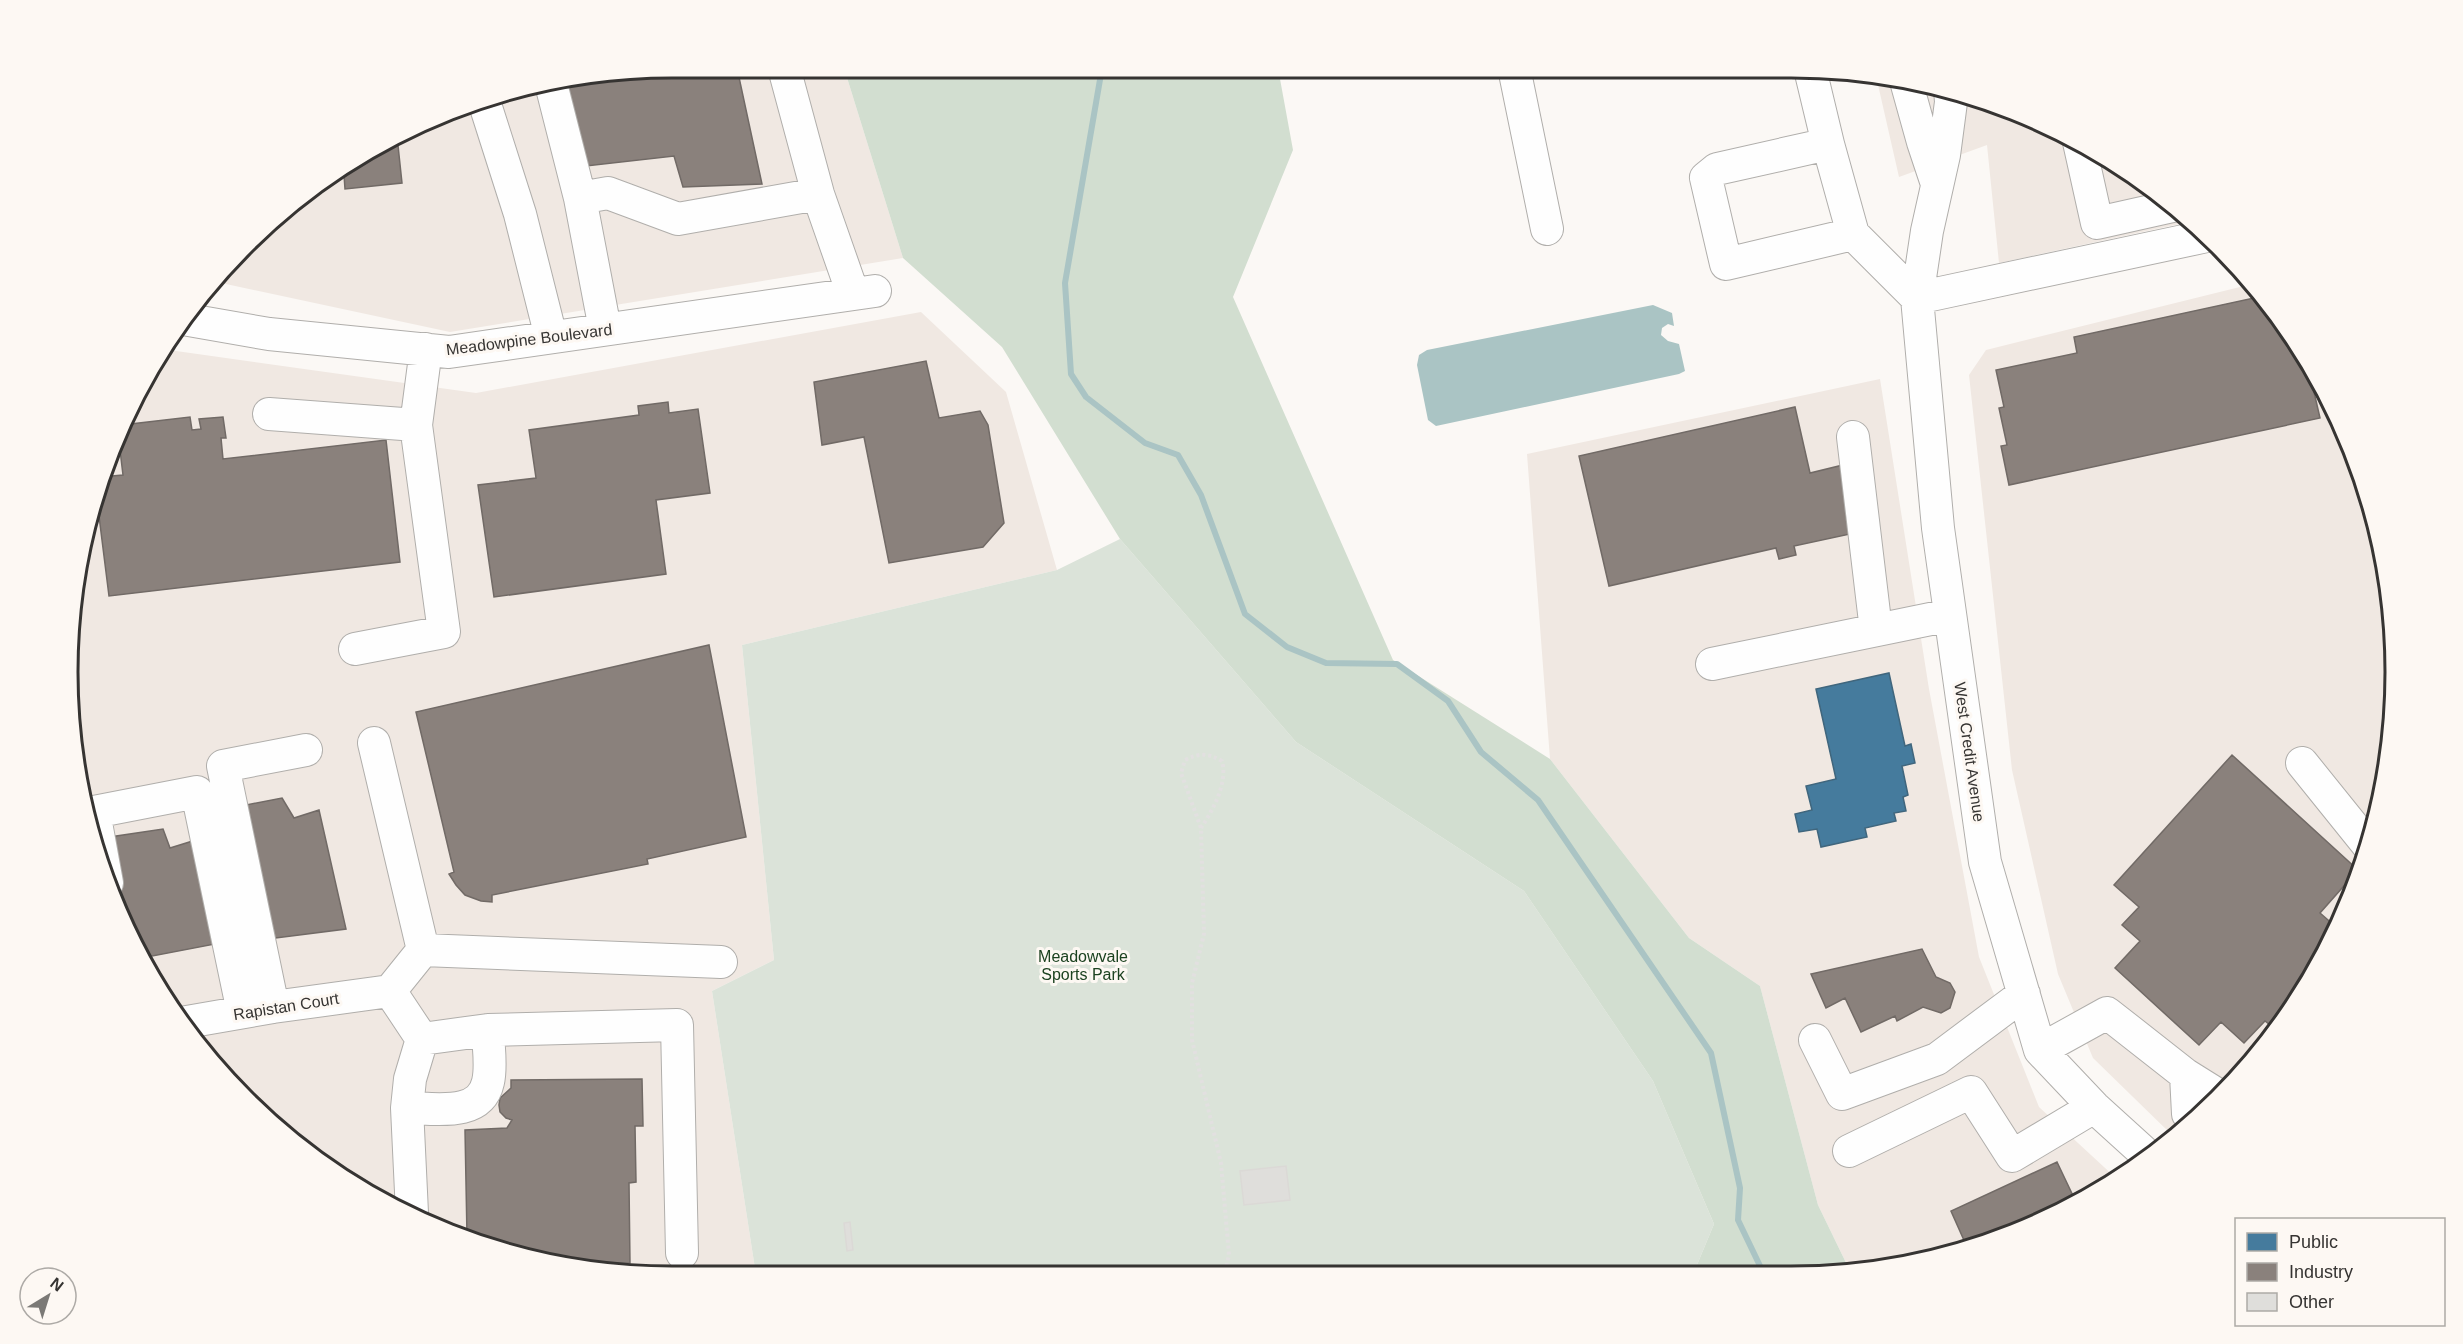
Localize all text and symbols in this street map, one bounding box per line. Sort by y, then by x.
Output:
street label: Meadowpine Boulevard [445,321,613,358]
street label: West Credit Avenue [1951,681,1988,823]
park label: Meadowvale Sports Park [1038,948,1128,983]
street label: Rapistan Court [232,990,341,1023]
legend [2235,1218,2445,1326]
text: Public [2289,1232,2338,1252]
text: Industry [2289,1262,2353,1282]
north arrow [18,1266,78,1326]
text: N [47,1274,67,1295]
text: Other [2289,1292,2334,1312]

